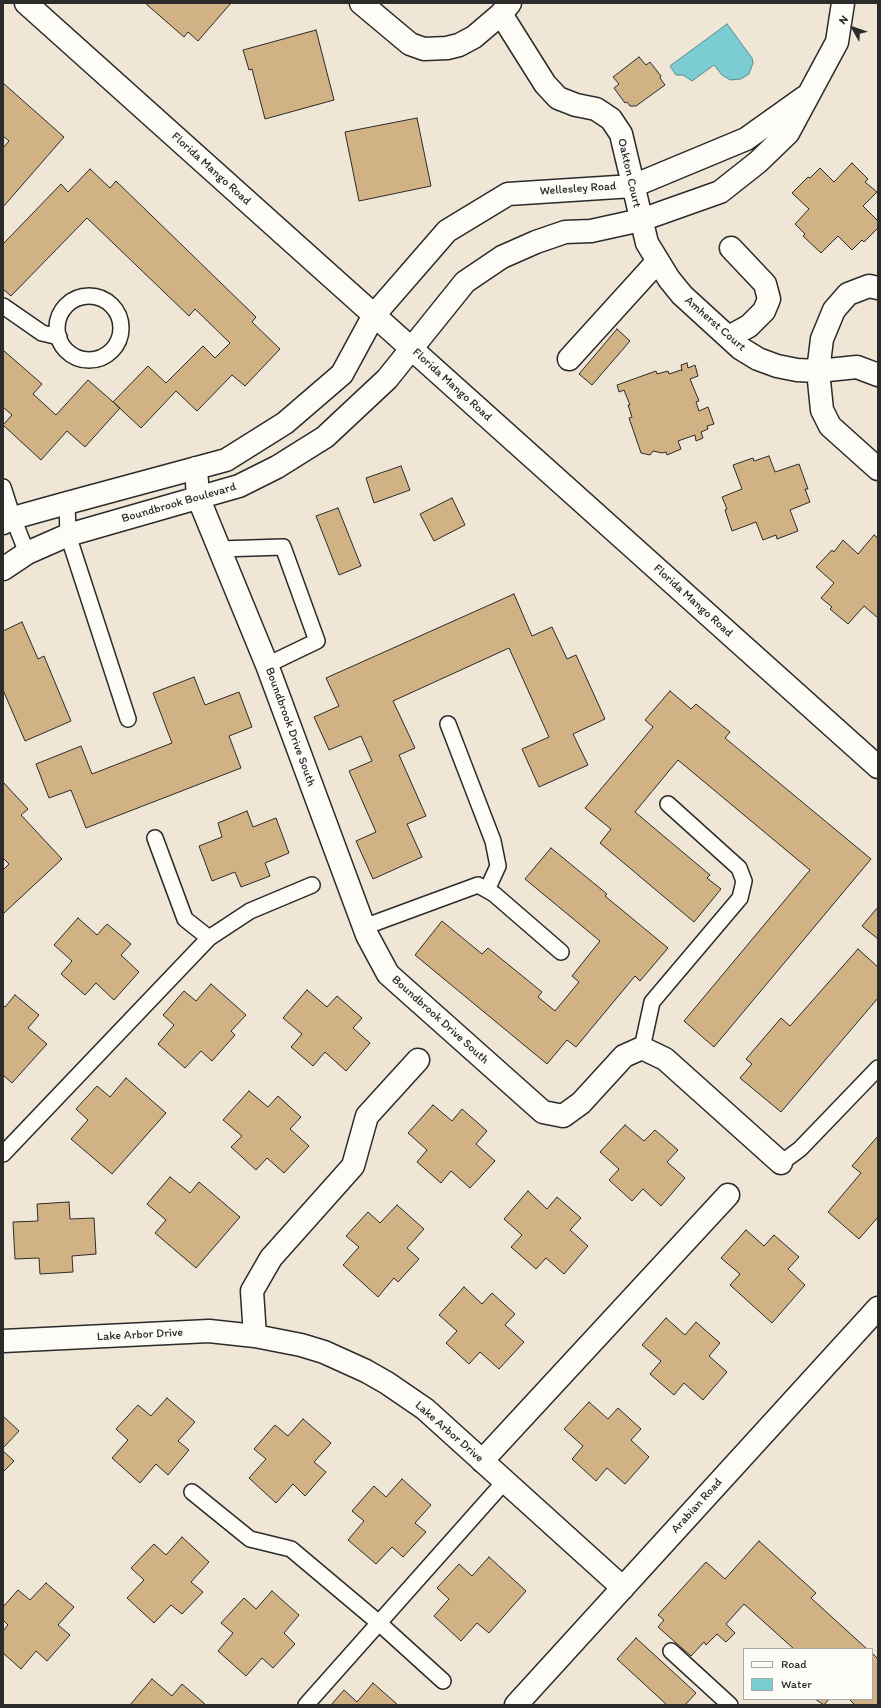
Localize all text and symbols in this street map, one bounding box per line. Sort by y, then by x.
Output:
north arrow [833,8,873,48]
text: N [836,13,851,27]
street label: Florida Mango Road [168,130,254,208]
street label: Oakton Court [614,137,644,209]
street label: Wellesley Road [539,179,617,199]
street label: Amherst Court [681,293,749,355]
street label: Florida Mango Road [409,346,495,424]
street label: Boundbrook Boulevard [120,480,238,526]
street label: Florida Mango Road [650,562,736,640]
street label: Boundbrook Drive South [262,666,318,788]
street label: Boundbrook Drive South [389,973,491,1067]
street label: Lake Arbor Drive [97,1326,183,1344]
street label: Lake Arbor Drive [412,1398,486,1466]
street label: Arabian Road [668,1475,726,1537]
legend [743,1648,873,1700]
text: Road [781,1657,807,1671]
text: Water [781,1677,812,1691]

